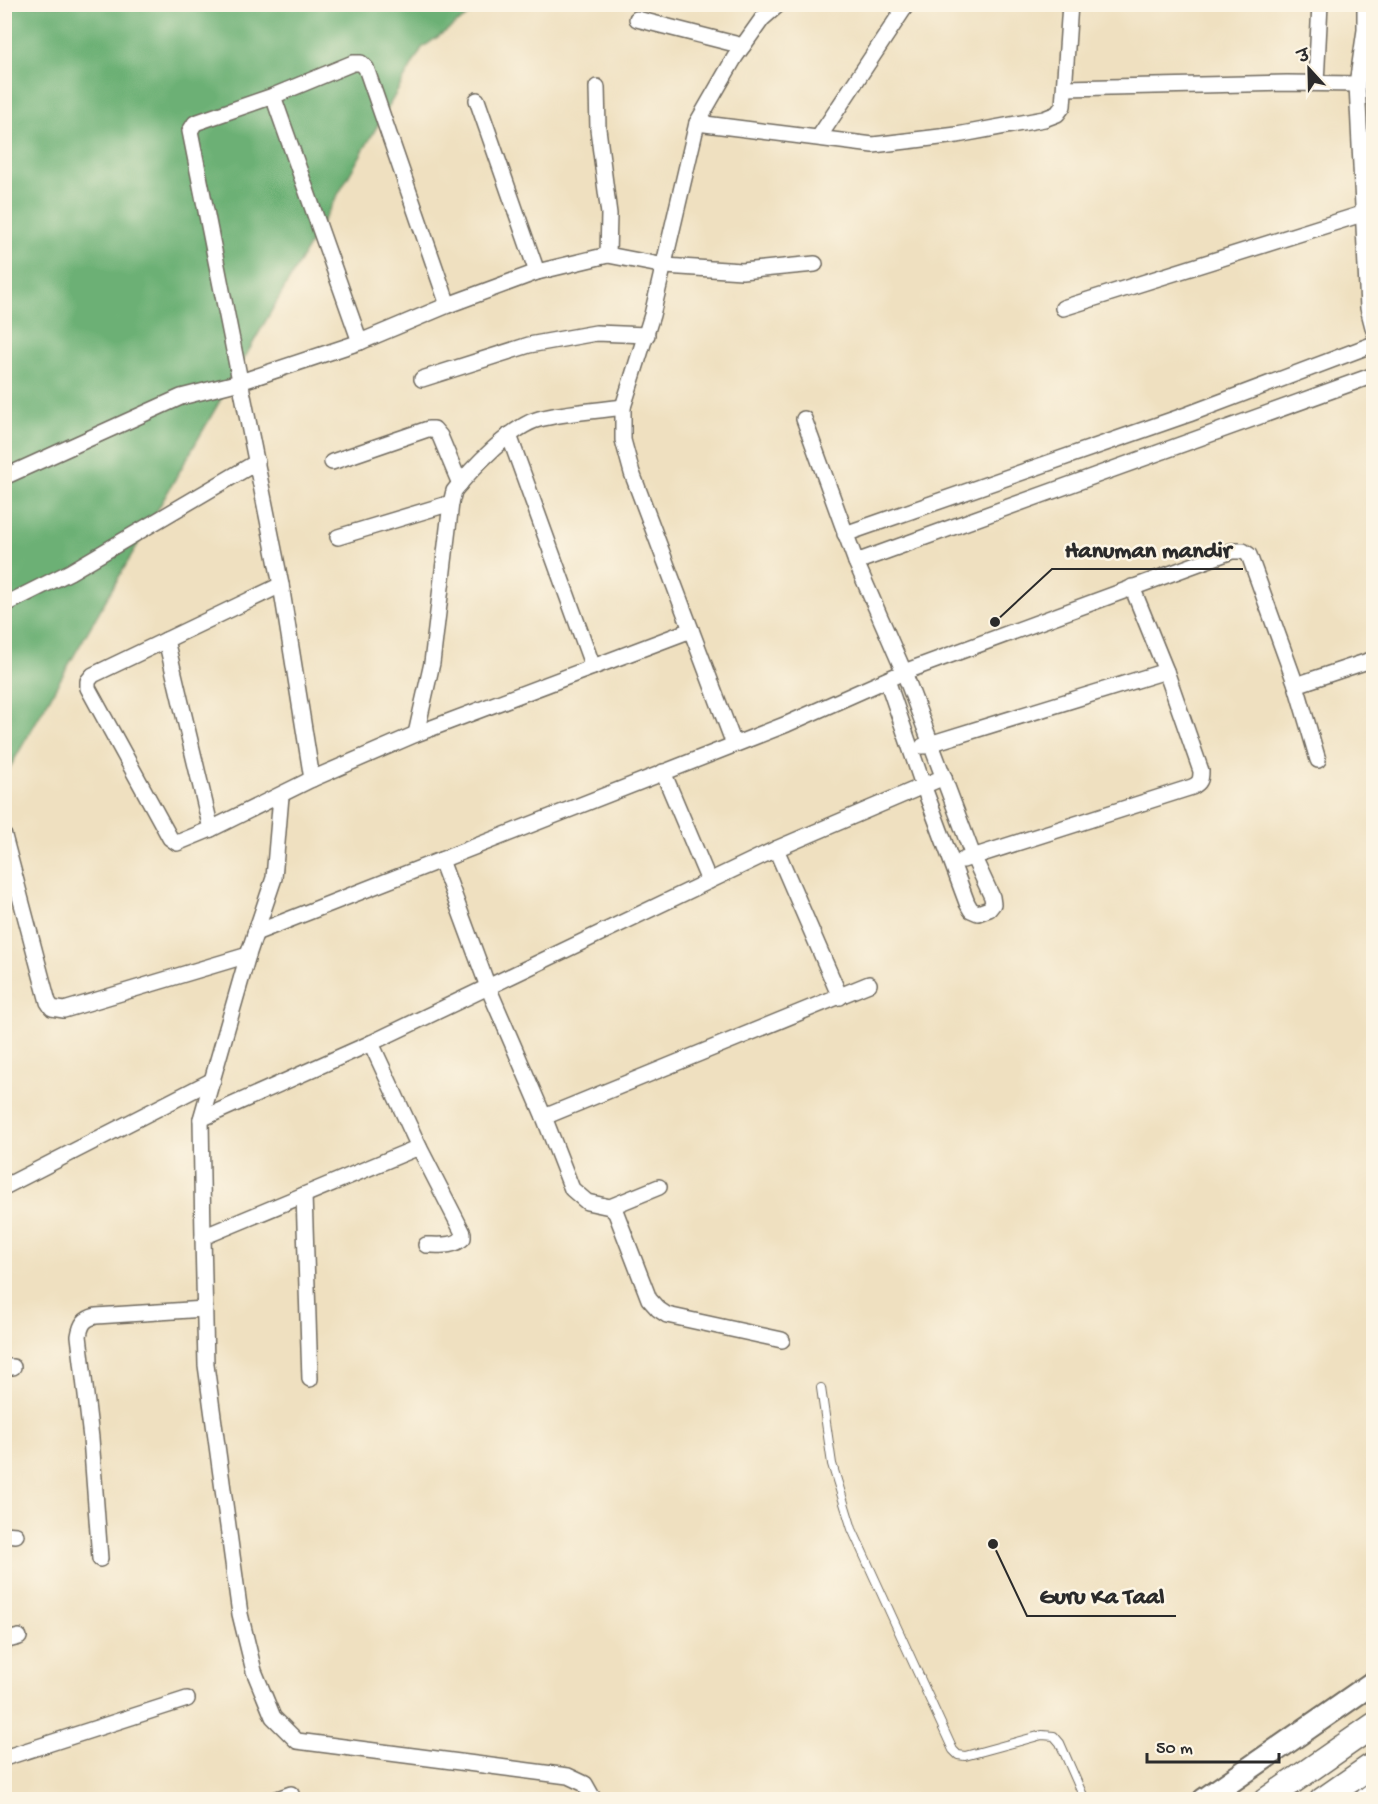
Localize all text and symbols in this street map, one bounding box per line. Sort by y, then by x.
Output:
north arrow [1279,39,1339,99]
text: उ [1294,47,1314,70]
callout: Hanuman mandir [1052,527,1243,569]
text: Hanuman mandir [1065,538,1234,567]
callout: Guru Ka Taal [1027,1574,1176,1616]
text: Guru Ka Taal [1039,1584,1165,1613]
scale bar [1147,1726,1279,1764]
text: 50 m [1156,1739,1193,1760]

